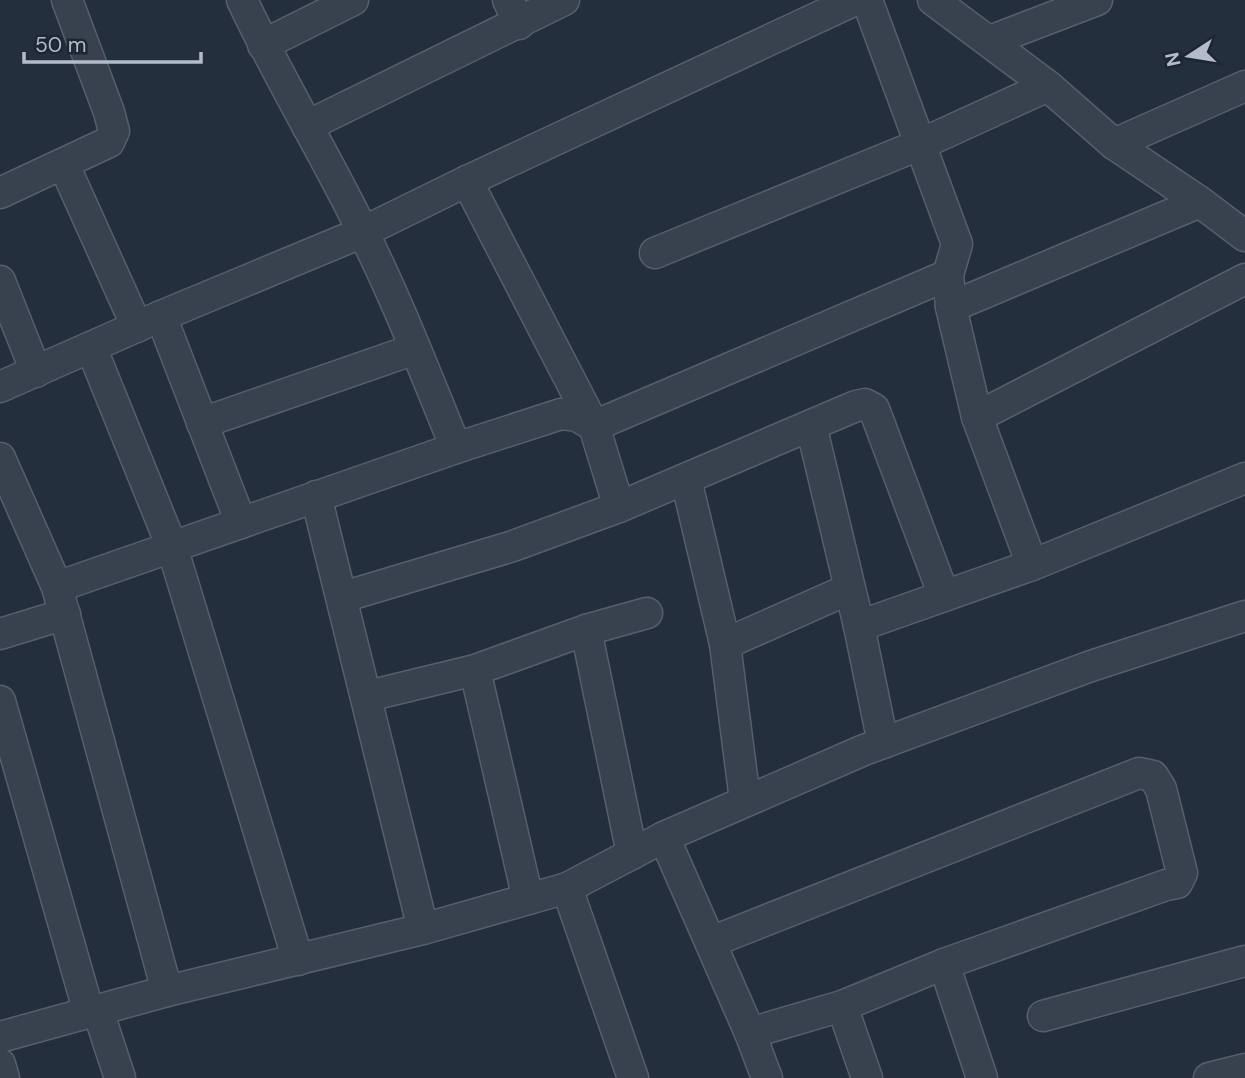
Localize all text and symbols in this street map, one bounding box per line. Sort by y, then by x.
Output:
scale bar [24,21,201,65]
north arrow [1154,21,1224,91]
text: 50 m [35,31,86,59]
text: N [1159,50,1187,69]

